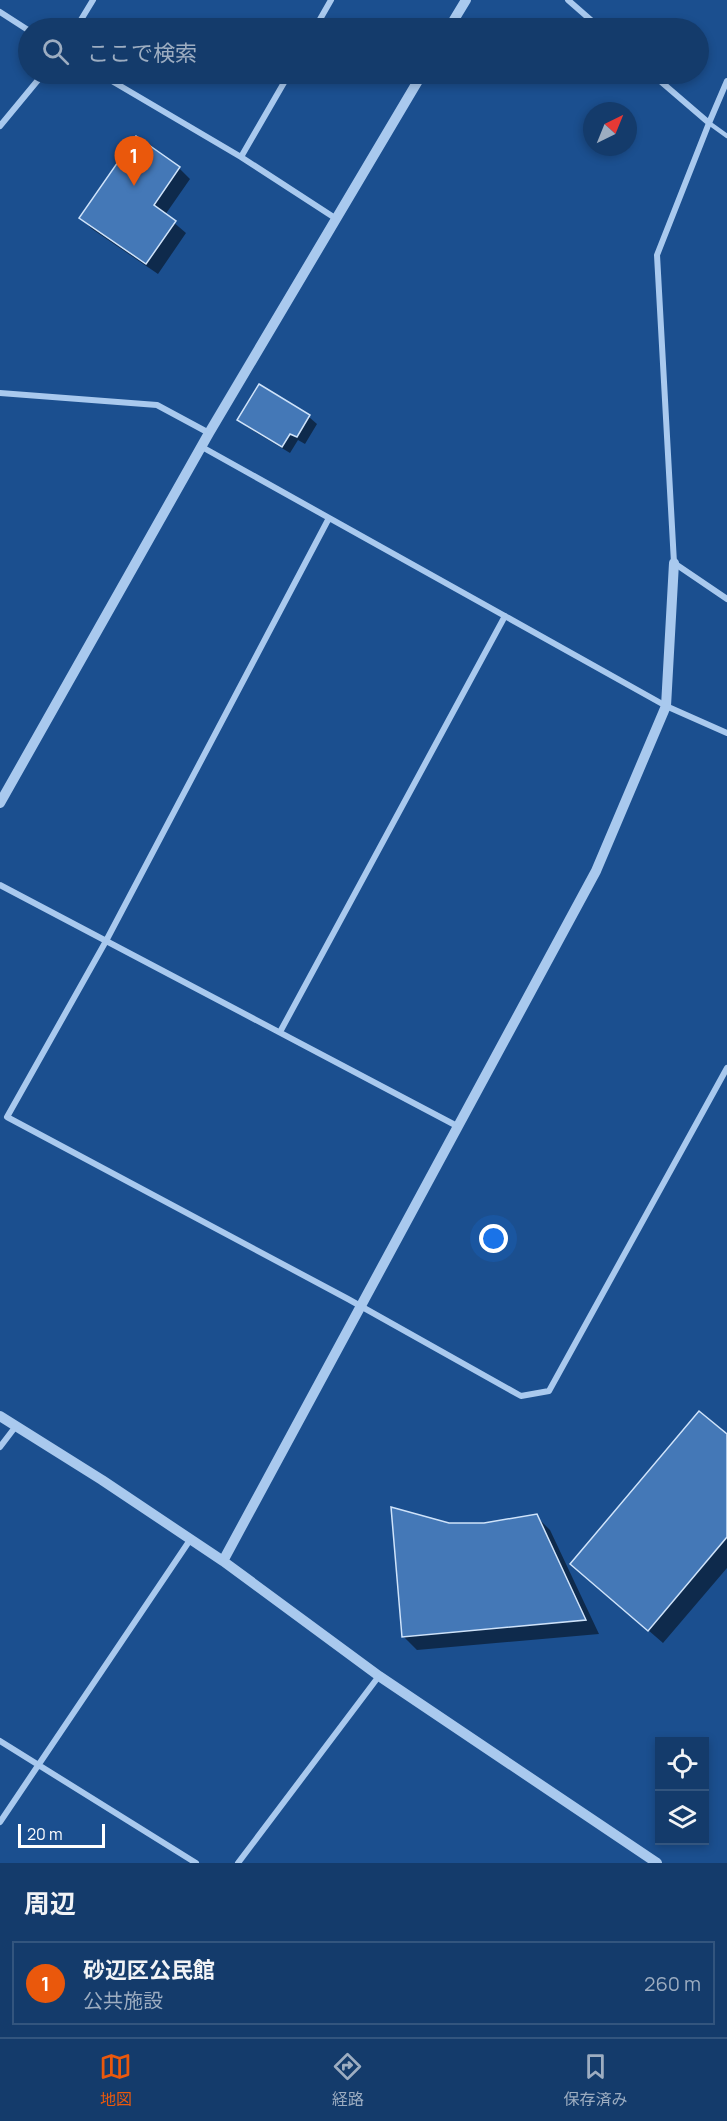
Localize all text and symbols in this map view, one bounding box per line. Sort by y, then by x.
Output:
search box [18,18,709,84]
icon: search [39,35,72,68]
text: ここで検索 [87,38,197,68]
north arrow [583,102,637,156]
pin: 1 [114,136,154,186]
your location [479,1224,508,1253]
map controls [655,1737,709,1845]
button: locate [655,1737,709,1791]
button: layers [655,1791,709,1845]
scale bar [18,1821,105,1848]
text: 20 m [27,1823,63,1845]
text: 周辺 [24,1885,76,1921]
text: 砂辺区公民館 [83,1955,215,1985]
text: 1 [41,1970,50,1997]
text: 260 m [644,1970,701,1997]
text: 公共施設 [83,1987,163,2014]
tab: 地図 [99,2050,132,2110]
tab: 経路 [331,2050,364,2110]
tab: 保存済み [563,2050,627,2110]

